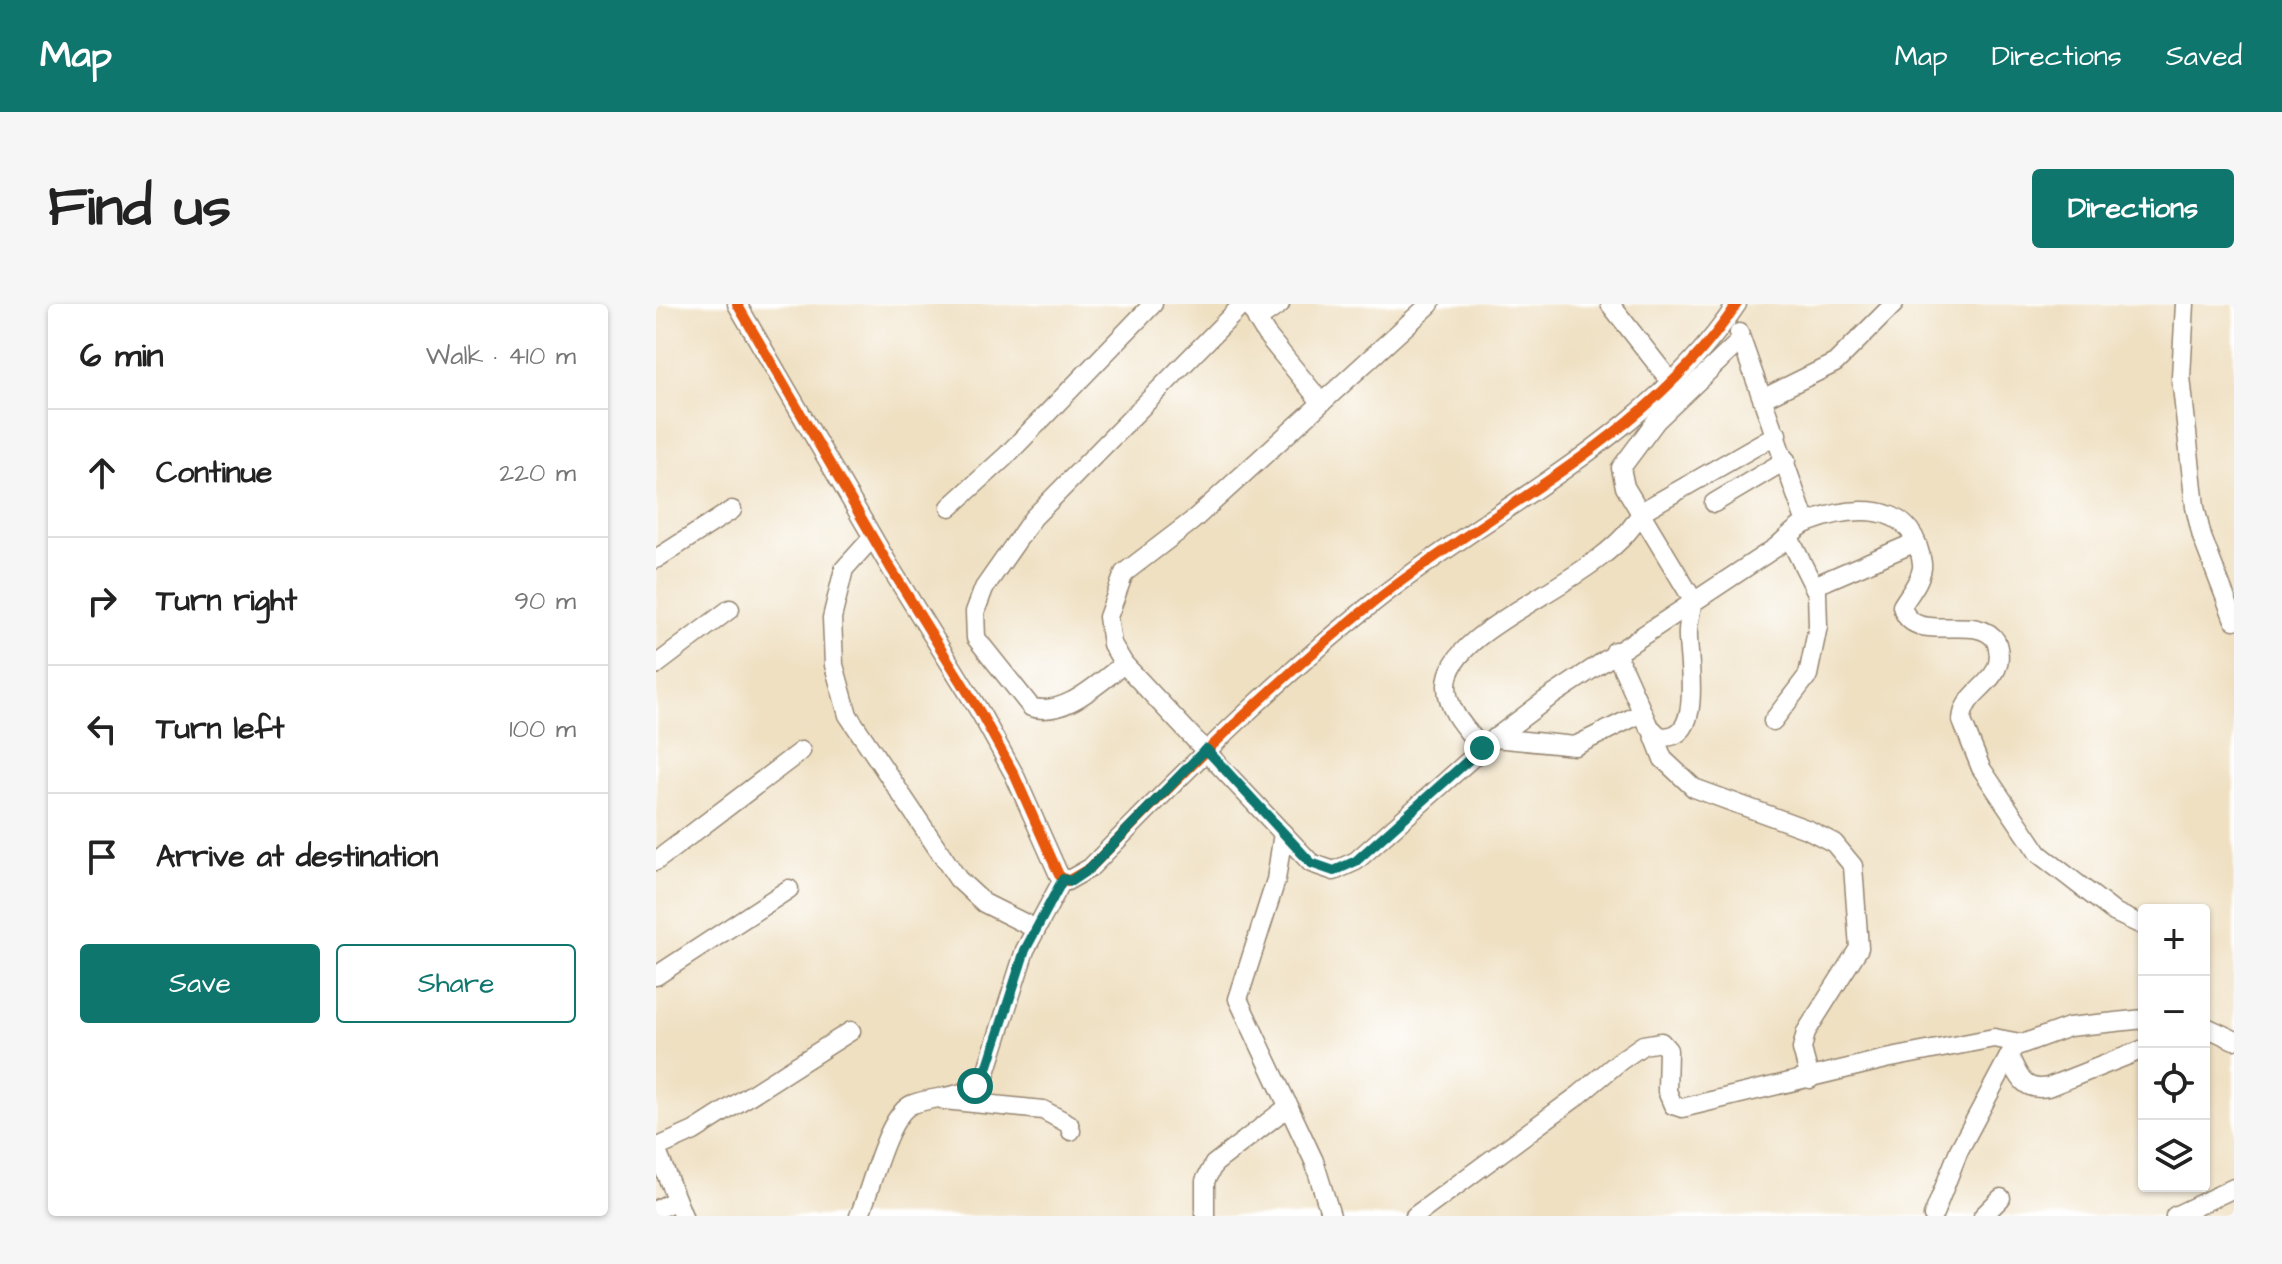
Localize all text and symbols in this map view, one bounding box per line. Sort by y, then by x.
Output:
text: Map [40,30,112,82]
text: Map [1895,37,1948,76]
text: Directions [1992,37,2122,76]
text: Saved [2166,37,2242,76]
text: Find us [48,169,231,247]
button: Directions [2032,169,2234,248]
text: 6 min [80,332,164,380]
text: Walk · 410 m [426,338,576,374]
icon: ahead [80,451,124,495]
text: Continue [156,452,272,494]
text: 220 m [499,455,576,491]
icon: right [80,579,124,623]
text: Turn right [156,580,297,622]
text: 90 m [514,583,576,619]
icon: left [80,707,124,751]
text: Turn left [156,708,284,750]
text: 100 m [509,711,576,747]
route end [1464,730,1500,766]
icon: arrive [80,835,124,879]
text: Arrive at destination [156,836,438,878]
map controls [2138,904,2210,1192]
button: + [2138,904,2210,976]
button: Save [80,944,320,1023]
button: Share [336,944,576,1023]
button: − [2138,976,2210,1048]
button: locate [2138,1048,2210,1120]
route start [957,1068,993,1104]
button: layers [2138,1120,2210,1192]

